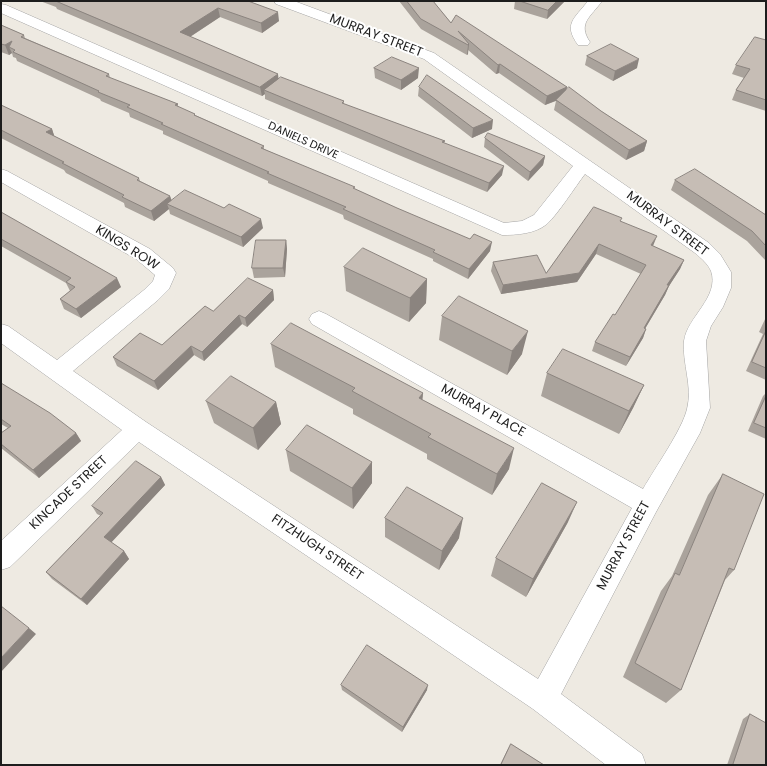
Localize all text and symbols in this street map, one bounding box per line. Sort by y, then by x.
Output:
street label: MURRAY STREET [327,11,425,61]
street label: DANIELS DRIVE [266,120,340,162]
street label: MURRAY STREET [623,188,711,260]
street label: KINGS ROW [92,222,162,274]
street label: MURRAY PLACE [438,381,528,441]
street label: KINCADE STREET [27,453,111,533]
street label: MURRAY STREET [594,499,654,593]
street label: FITZHUGH STREET [268,512,366,584]

